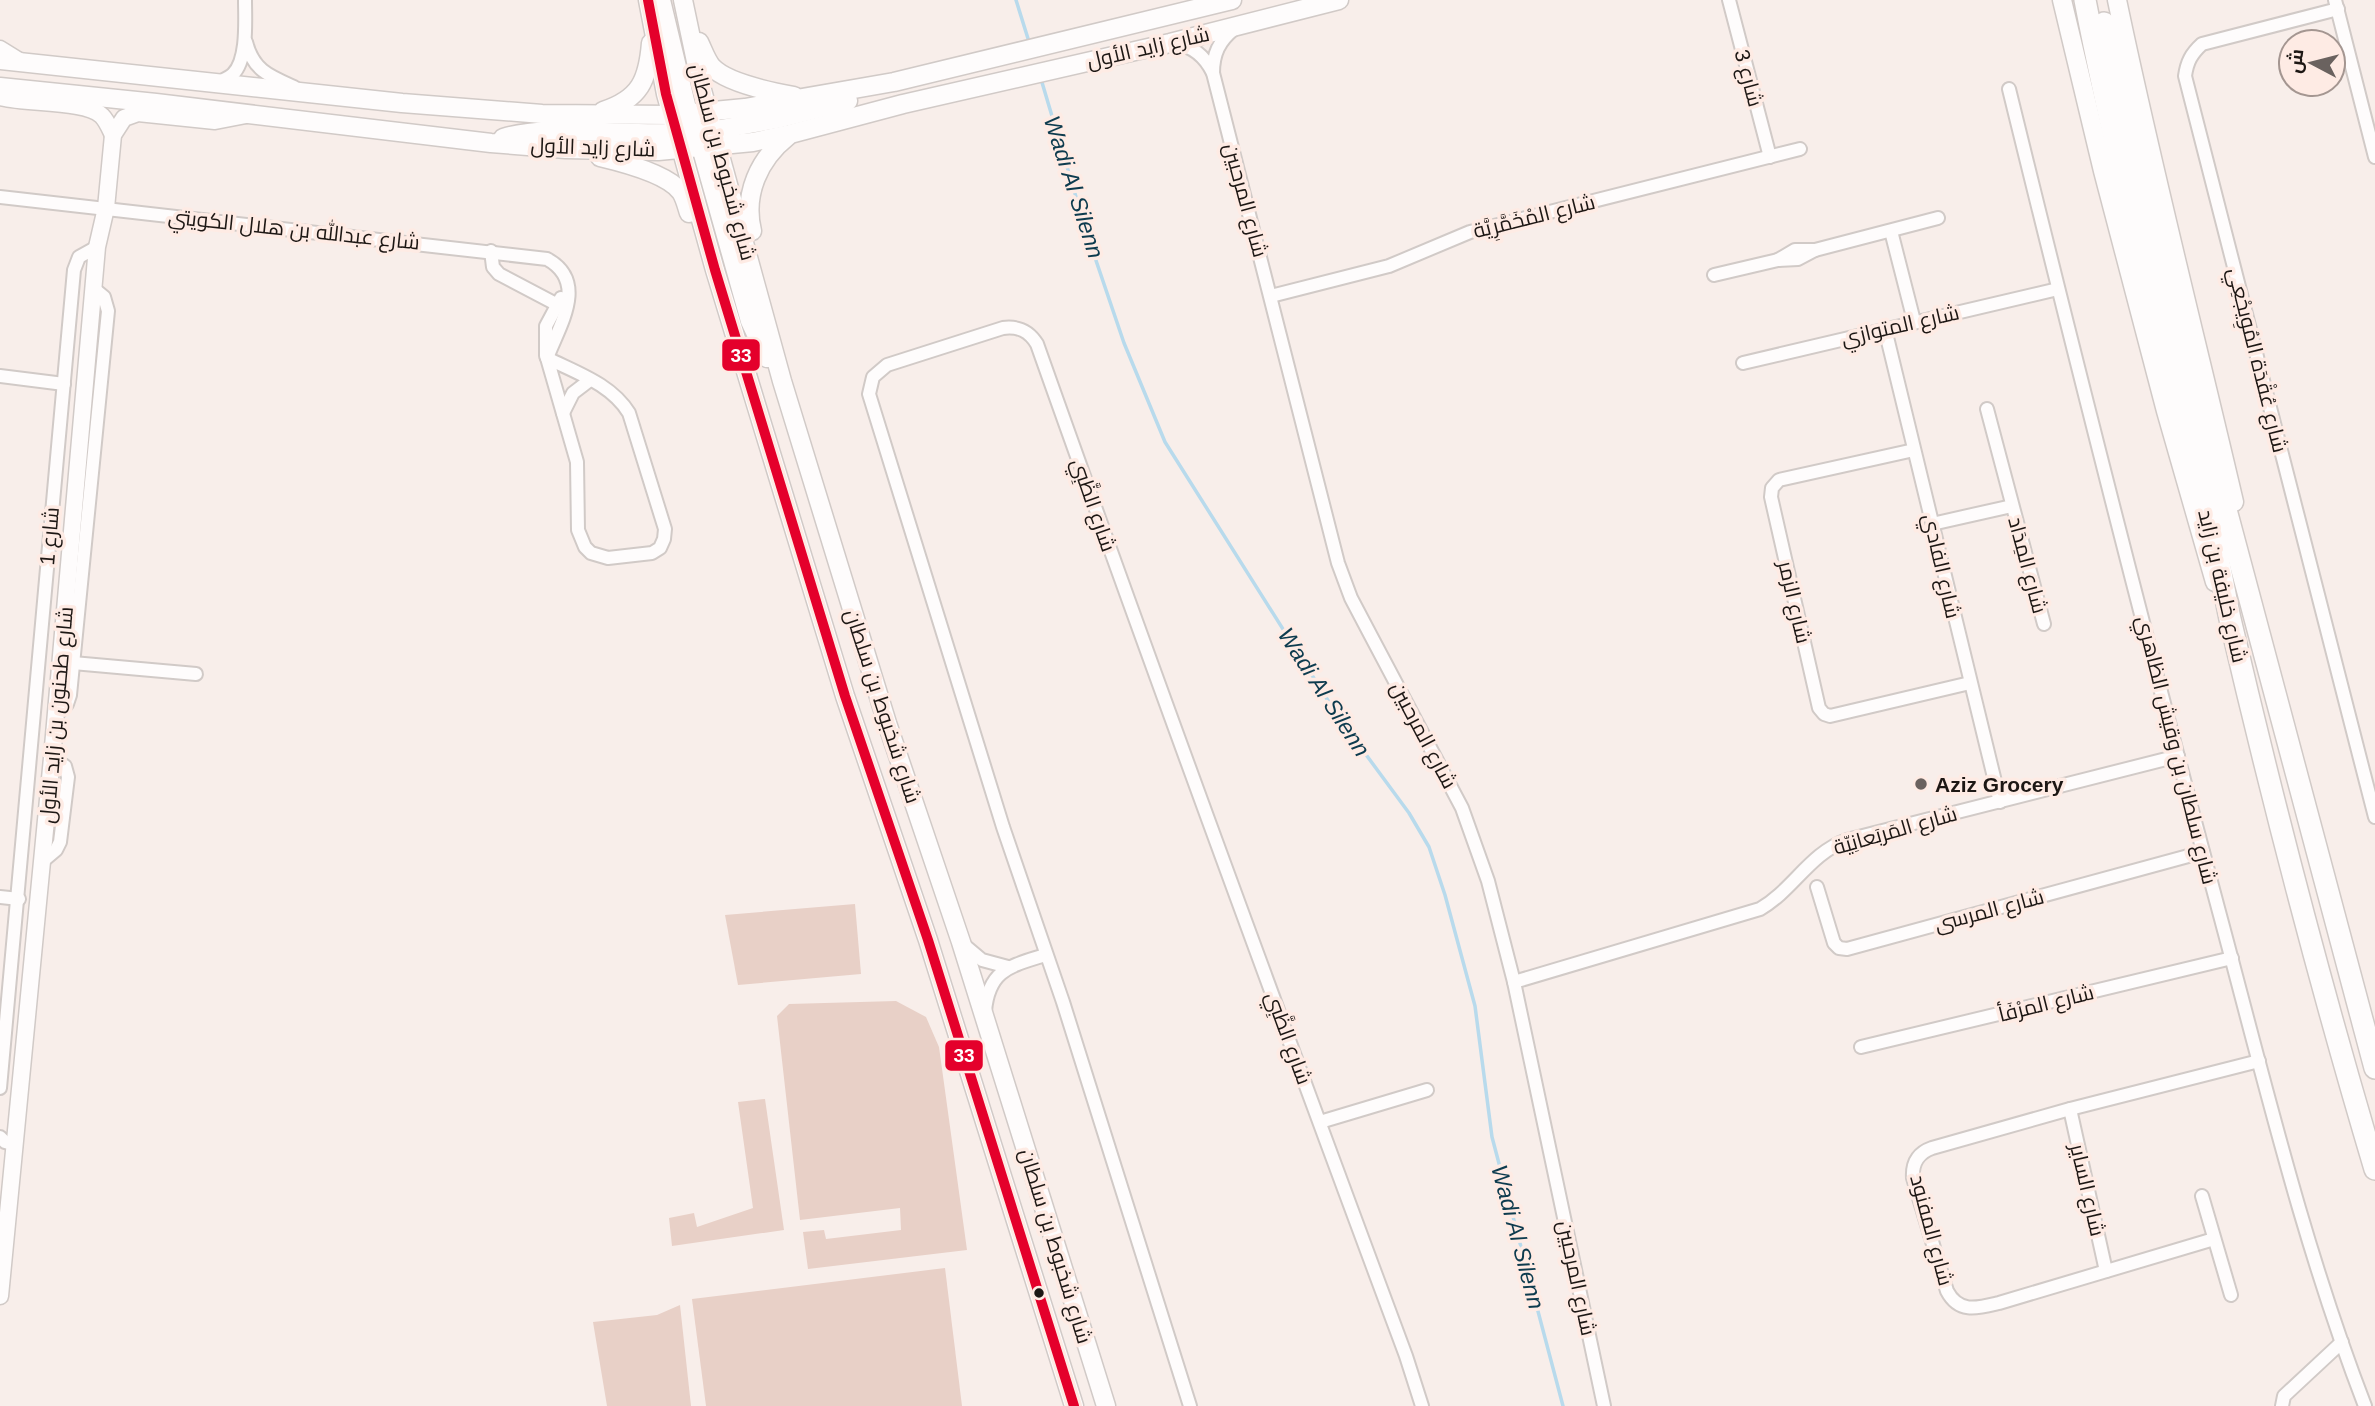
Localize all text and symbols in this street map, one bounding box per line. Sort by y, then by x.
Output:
street label: شارع زايد الأول [1085,22,1212,75]
north arrow [2277,28,2347,98]
street label: شارع 3 [1727,47,1768,110]
text: ش [2284,48,2309,74]
street label: شارع شخبوط بن سلطان [683,61,760,264]
water label: Wadi Al Silenn [1039,112,1109,262]
street label: شارع زايد الأول [530,133,656,164]
street label: شارع المرحبين [1217,140,1272,260]
street label: شارع المْخَمَّرِيَّة [1471,190,1598,245]
street label: شارع عبدالله بن هلال الكويتي [166,202,421,259]
street label: شارع عُقْدَة المُوِيجْعِي [2219,265,2293,456]
street label: شارع المتوازي [1839,300,1962,355]
line badge: 33 [721,338,761,372]
text: 33 [730,345,752,366]
street label: شارع الظَّبِي [1063,455,1122,556]
street label: شارع 1 [35,506,66,566]
street label: شارع خليفة بن زايد [2191,507,2252,665]
street label: شارع الفادي [1914,512,1965,622]
street label: شارع المِدَاد [2001,514,2052,617]
street label: شارع الزمر [1771,557,1816,646]
street label: شارع طحنون بن زايد الأول [35,606,80,825]
street label: شارع شخبوط بن سلطان [838,606,925,807]
street label: شارع سلطان بن وقيش الظاهري [2128,613,2222,888]
water label: Wadi Al Silenn [1273,623,1375,761]
street label: شارع المرحبين [1384,678,1462,794]
place label: Aziz Grocery [1935,773,2064,796]
marker: Aziz Grocery [1913,776,1929,792]
street label: شارع المَربَعانِيّة [1831,801,1960,862]
street label: شارع المرسى [1932,884,2047,939]
street label: شارع المرْفَأ [1996,979,2097,1029]
street label: شارع الظَّبِي [1257,988,1318,1089]
line badge: 33 [944,1039,984,1072]
text: 33 [953,1045,975,1066]
street label: شارع الساير [2063,1141,2110,1239]
street label: شارع شخبوط بن سلطان [1013,1146,1097,1347]
water label: Wadi Al Silenn [1486,1162,1550,1312]
street label: شارع المفنود [1903,1172,1958,1289]
street label: شارع المرحبين [1551,1218,1600,1338]
unlabelled marker [1032,1286,1046,1300]

